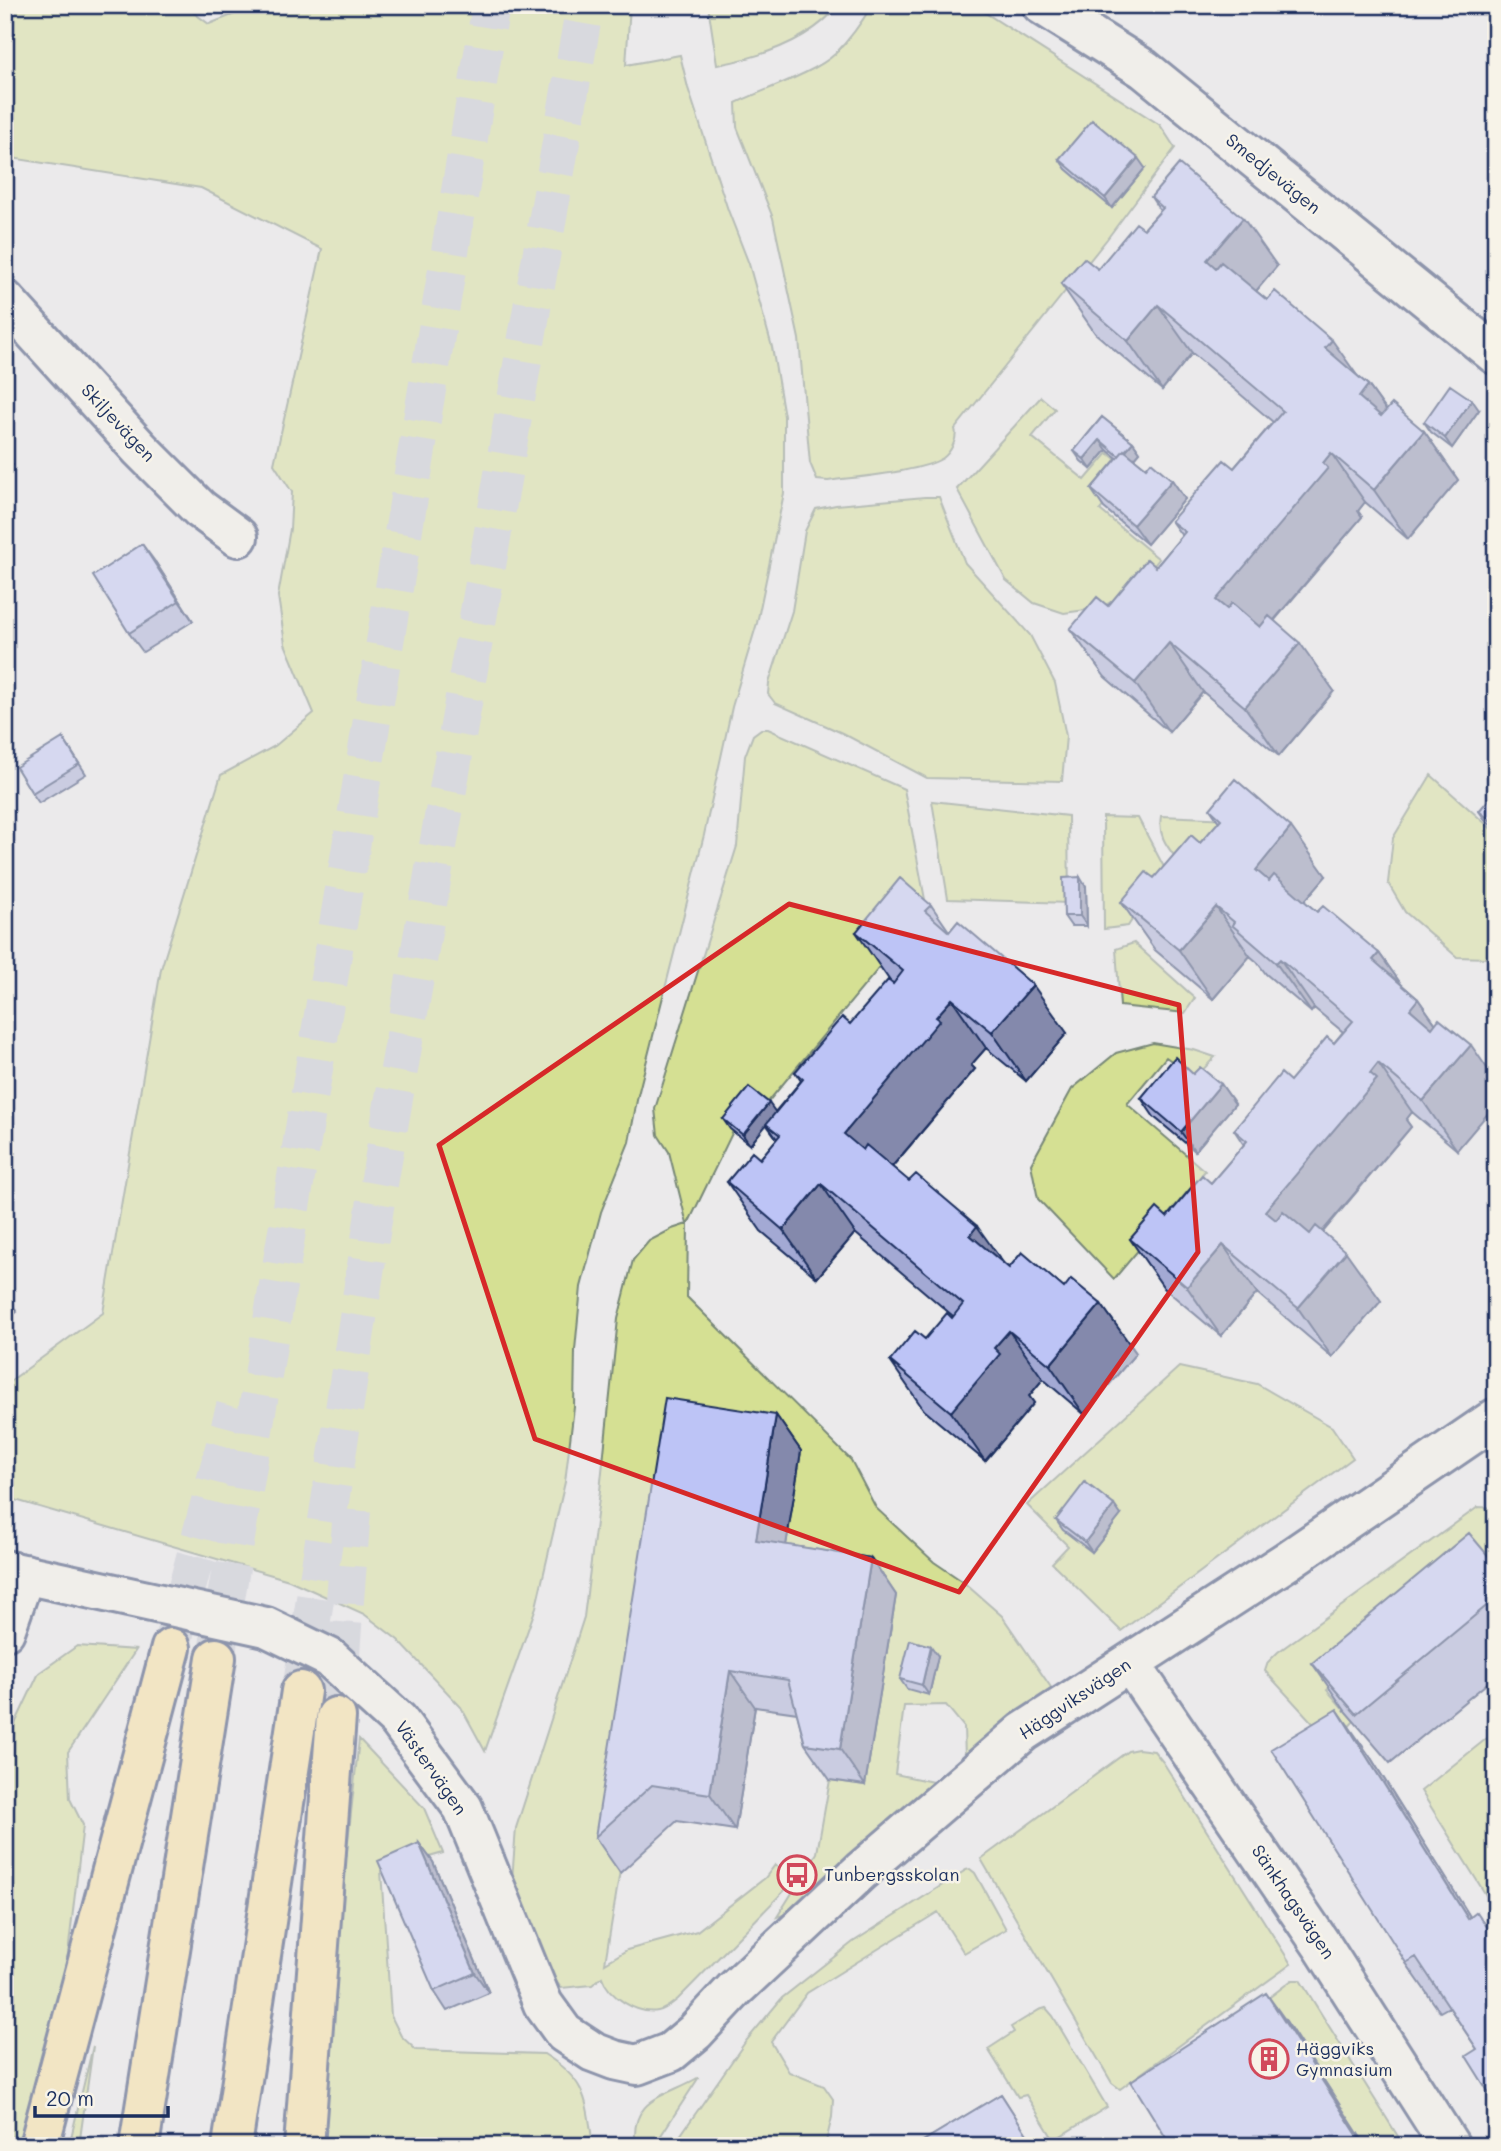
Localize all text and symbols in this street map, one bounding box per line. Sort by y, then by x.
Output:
street label: Smedjevägen [1221,127,1326,219]
street label: Skiljevägen [76,378,161,467]
street label: Häggviksvägen [1014,1652,1135,1744]
street label: Västervägen [391,1716,473,1819]
street label: Sänkhagsvägen [1247,1840,1341,1963]
bus stop icon: Tunbergsskolan [776,1854,818,1896]
place label: Tunbergsskolan [824,1862,959,1886]
place label: Häggviks Gymnasium [1296,2036,1393,2081]
building icon: Häggviks Gymnasium [1248,2038,1290,2080]
scale bar [35,2074,168,2118]
text: 20 m [46,2084,94,2111]

